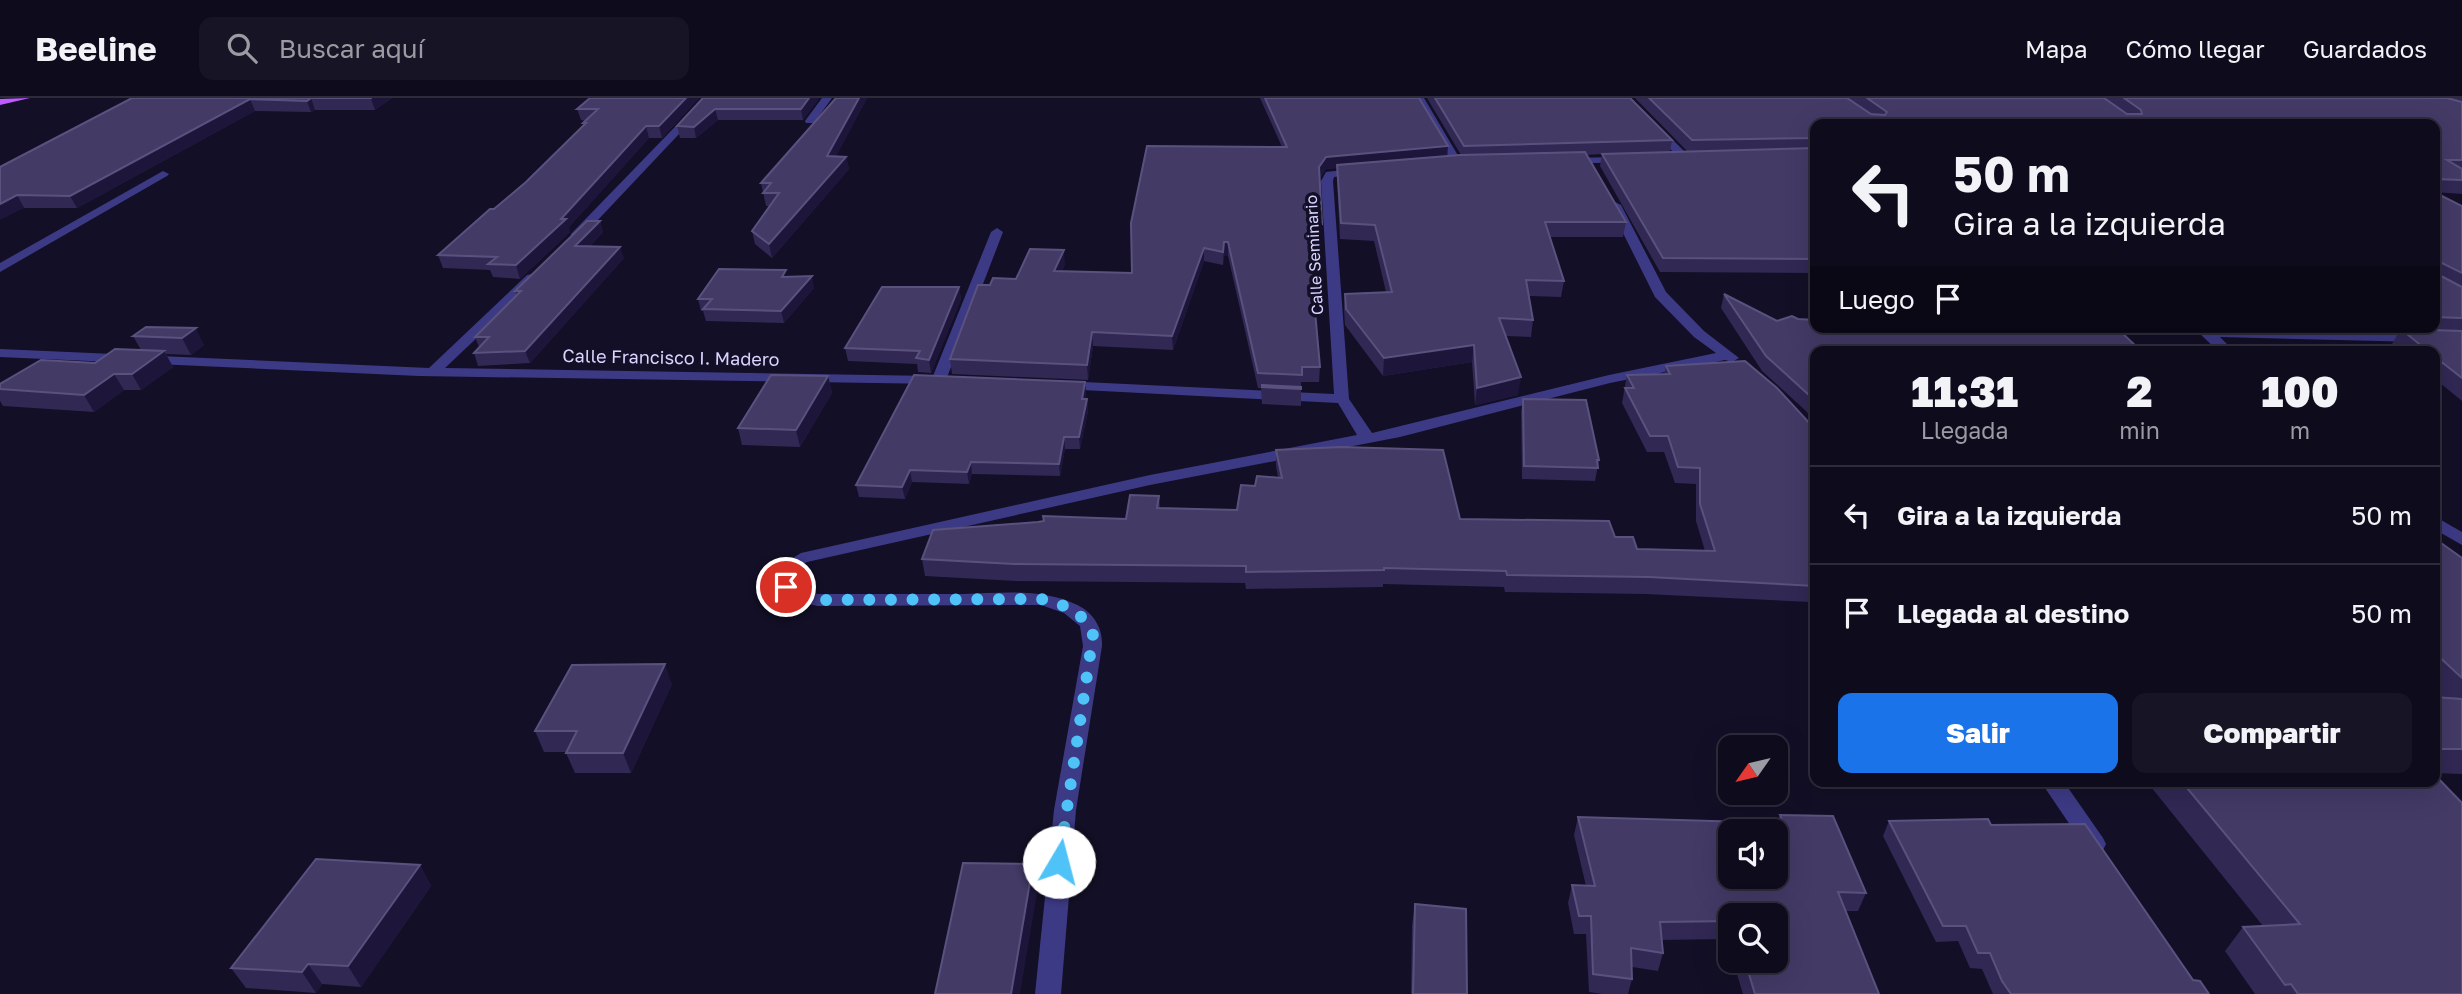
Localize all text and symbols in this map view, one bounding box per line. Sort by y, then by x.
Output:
search box [199,17,689,80]
text: Beeline [35,29,157,68]
icon: search [223,29,261,67]
text: Buscar aquí [279,33,425,64]
text: Mapa [2025,34,2088,63]
text: Cómo llegar [2126,34,2265,63]
text: Guardados [2303,34,2427,63]
text: 50 m [1953,144,2070,203]
icon: left [1838,147,1929,238]
street label: Calle Seminario [1301,194,1327,316]
text: Gira a la izquierda [1953,204,2226,242]
icon: arrive [1929,280,1967,318]
text: Luego [1838,284,1915,315]
street label: Calle Francisco I. Madero [562,344,780,370]
text: 11:31 [1911,366,2018,416]
text: 2 [2127,366,2153,416]
text: 100 [2261,366,2339,416]
text: Llegada [1921,416,2008,444]
text: min [2119,416,2160,444]
text: m [2290,416,2310,444]
icon: left [1838,496,1876,534]
text: Gira a la izquierda [1897,500,2121,531]
text: 50 m [2351,500,2412,531]
pin [756,557,816,617]
icon: arrive [767,568,805,606]
icon: arrive [1838,594,1876,632]
text: Llegada al destino [1897,598,2129,629]
text: 50 m [2351,598,2412,629]
button: Salir [1838,693,2118,773]
button: Compartir [2132,693,2412,773]
north arrow [1718,735,1788,805]
map controls [1718,735,1788,973]
button: sound [1718,819,1788,889]
position arrow [1022,825,1096,899]
button: search [1718,903,1788,973]

